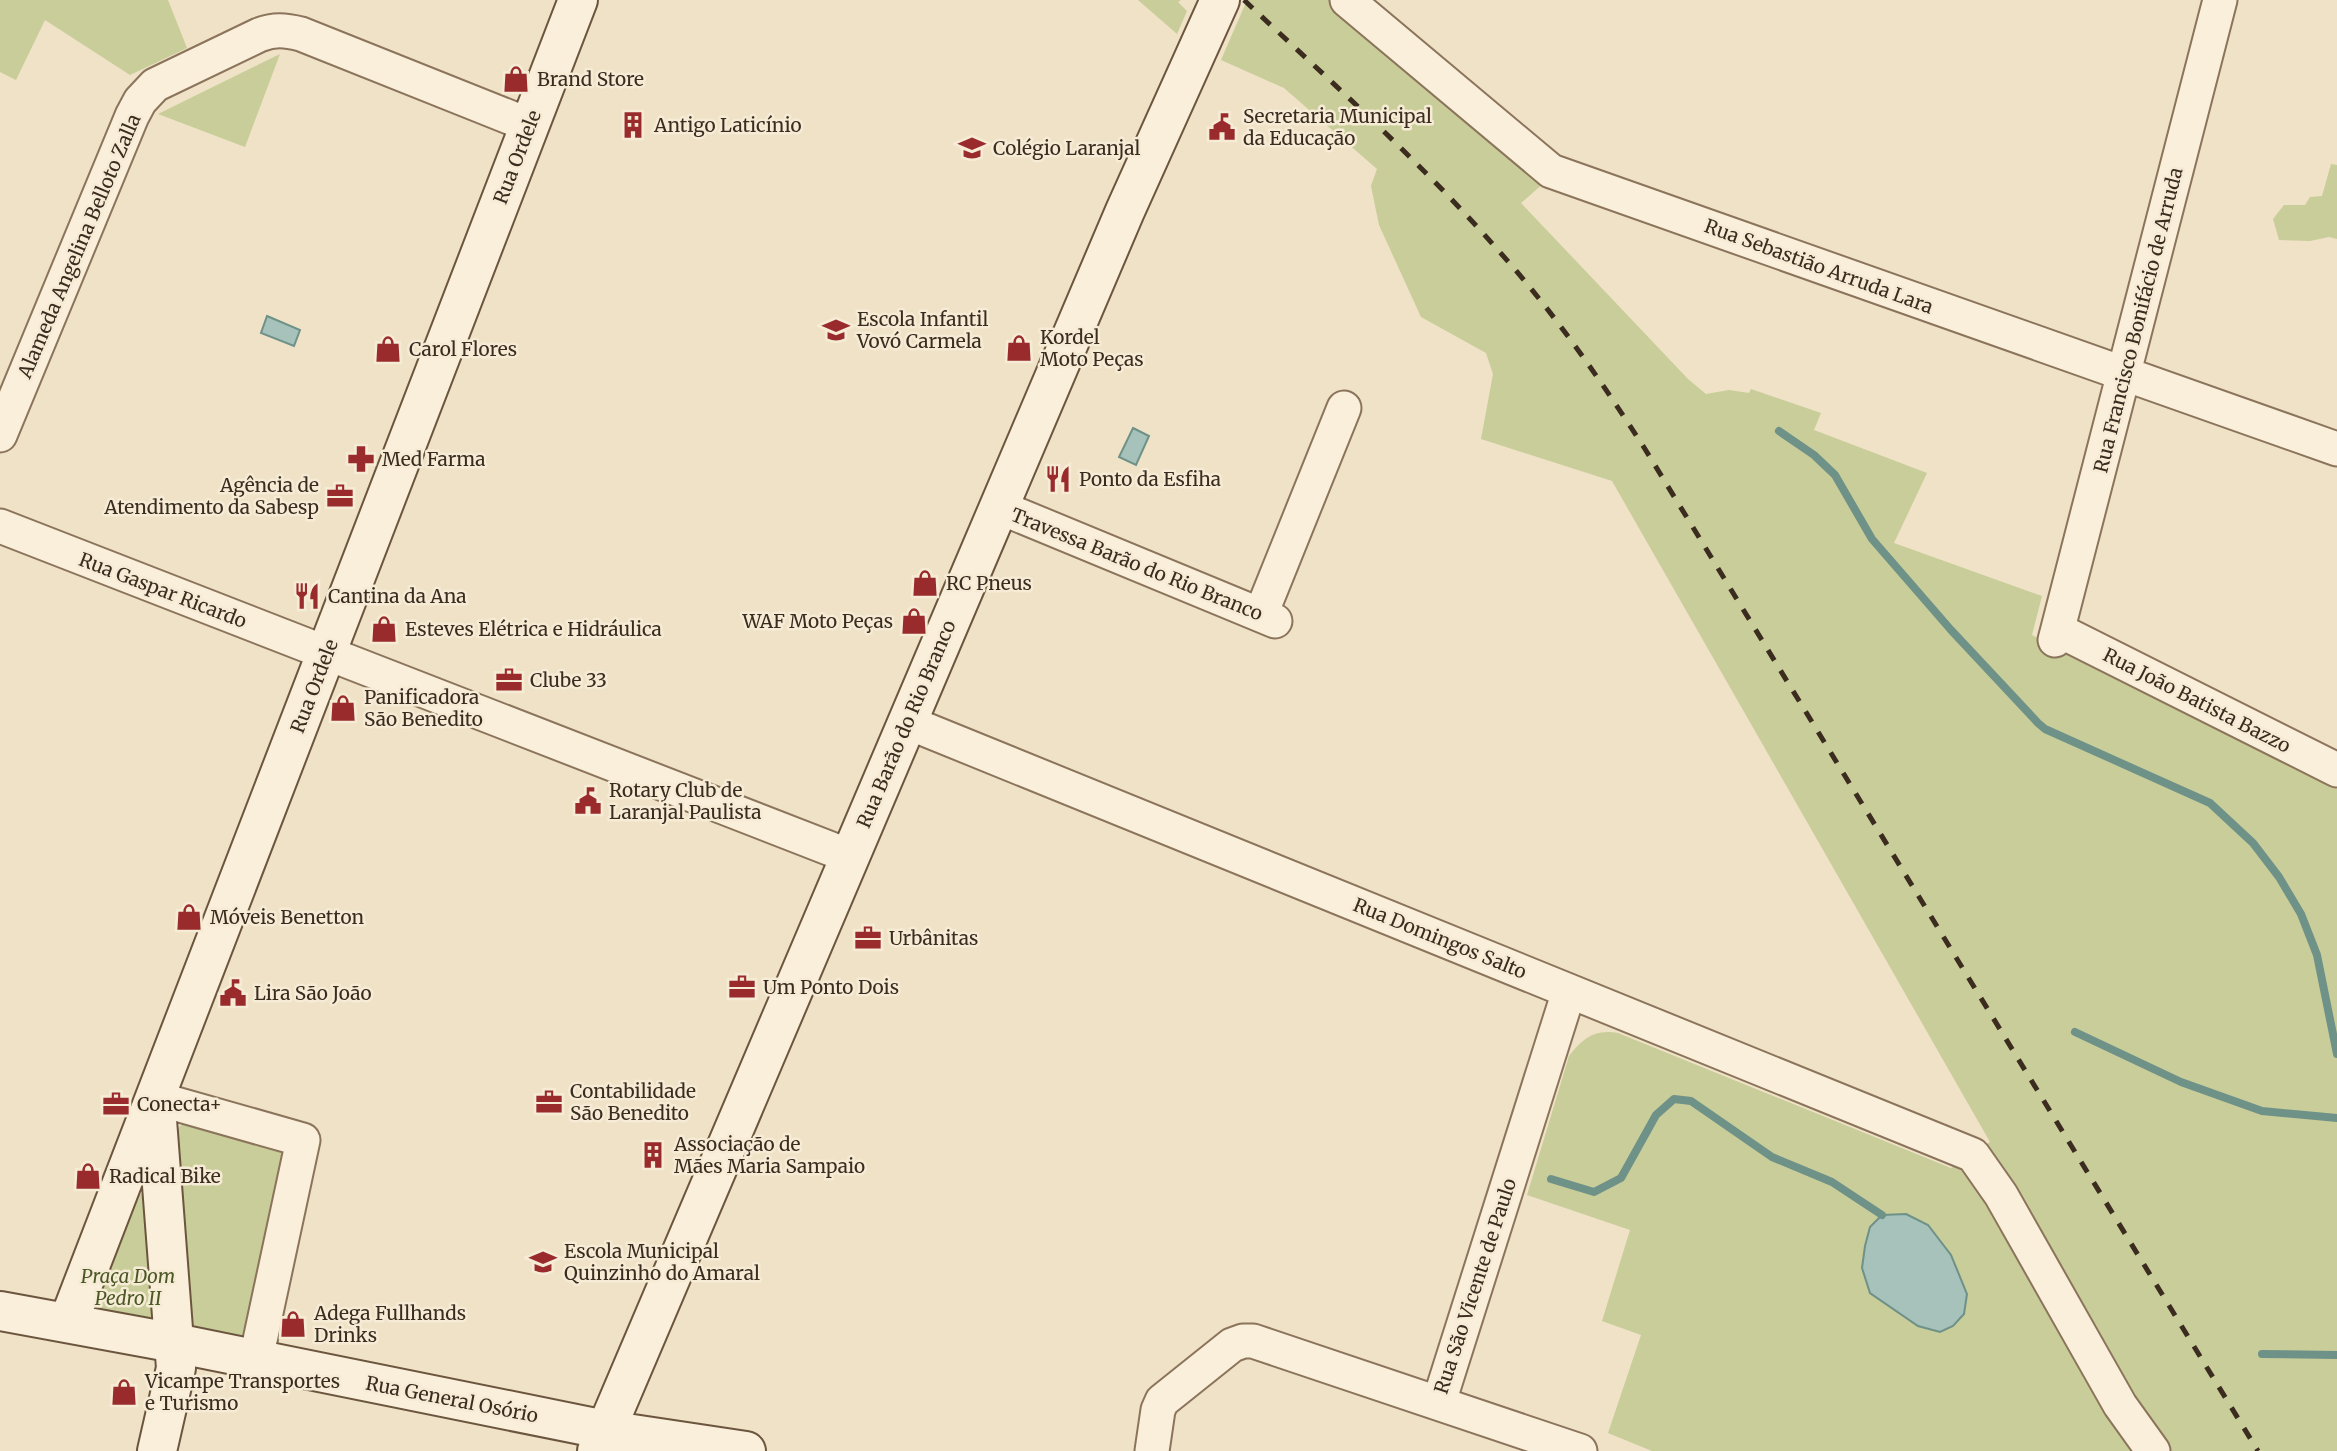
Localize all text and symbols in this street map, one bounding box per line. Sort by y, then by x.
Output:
shop icon: Brand Store [501,64,531,94]
place label: Brand Store [537,67,644,91]
place label: Secretaria Municipal da Educação [1243,104,1432,150]
street label: Rua Ordele [488,107,546,207]
street label: Alameda Angelina Belloto Zalla [12,110,146,383]
building icon: Antigo Laticínio [618,110,648,140]
public building icon: Secretaria Municipal da Educação [1207,112,1237,142]
place label: Antigo Laticínio [653,113,802,137]
school or university icon: Colégio Laranjal [957,133,987,163]
place label: Colégio Laranjal [993,136,1141,160]
street label: Rua Francisco Bonifácio de Arruda [2088,165,2188,475]
street label: Rua Sebastião Arruda Lara [1701,213,1937,319]
place label: Escola Infantil Vovó Carmela [856,307,988,353]
school or university icon: Escola Infantil Vovó Carmela [821,315,851,345]
place label: Kordel Moto Peças [1040,325,1144,371]
shop icon: Kordel Moto Peças [1004,333,1034,363]
shop icon: Carol Flores [373,334,403,364]
place label: Carol Flores [409,337,517,361]
pharmacy icon: Med Farma [346,444,376,474]
place label: Med Farma [382,447,485,471]
restaurant icon: Ponto da Esfiha [1043,464,1073,494]
place label: Ponto da Esfiha [1079,467,1221,491]
place label: Agência de Atendimento da Sabesp [103,473,319,519]
office icon: Agência de Atendimento da Sabesp [325,481,355,511]
street label: Travessa Barão do Rio Branco [1008,502,1266,626]
street label: Rua Gaspar Ricardo [76,547,250,633]
shop icon: RC Pneus [910,568,940,598]
place label: RC Pneus [946,571,1032,595]
restaurant icon: Cantina da Ana [292,581,322,611]
place label: Cantina da Ana [328,584,467,608]
shop icon: WAF Moto Peças [899,606,929,636]
place label: WAF Moto Peças [742,609,893,633]
shop icon: Esteves Elétrica e Hidráulica [369,614,399,644]
street label: Rua Barão do Rio Branco [851,616,961,832]
place label: Esteves Elétrica e Hidráulica [405,617,662,641]
street label: Rua Ordele [285,636,343,736]
street label: Rua João Batista Bazzo [2099,642,2295,758]
office icon: Clube 33 [494,665,524,695]
place label: Clube 33 [530,668,607,692]
place label: Panificadora São Benedito [364,685,483,731]
shop icon: Panificadora São Benedito [328,693,358,723]
place label: Rotary Club de Laranjal Paulista [609,778,762,824]
public building icon: Rotary Club de Laranjal Paulista [573,786,603,816]
street label: Rua Domingos Salto [1350,892,1530,984]
shop icon: Móveis Benetton [174,902,204,932]
place label: Móveis Benetton [210,905,364,929]
office icon: Urbânitas [853,923,883,953]
place label: Urbânitas [889,926,978,950]
office icon: Um Ponto Dois [727,972,757,1002]
place label: Um Ponto Dois [763,975,899,999]
public building icon: Lira São João [218,978,248,1008]
place label: Lira São João [254,981,372,1005]
place label: Contabilidade São Benedito [570,1079,696,1125]
office icon: Contabilidade São Benedito [534,1087,564,1117]
office icon: Conecta+ [101,1089,131,1119]
place label: Conecta+ [137,1092,222,1116]
place label: Associação de Mães Maria Sampaio [673,1132,865,1178]
building icon: Associação de Mães Maria Sampaio [638,1140,668,1170]
shop icon: Radical Bike [73,1161,103,1191]
place label: Radical Bike [109,1164,221,1188]
street label: Rua São Vicente de Paulo [1429,1175,1521,1397]
place label: Escola Municipal Quinzinho do Amaral [564,1239,760,1285]
school or university icon: Escola Municipal Quinzinho do Amaral [528,1247,558,1277]
park label: Praça Dom Pedro II [81,1264,175,1310]
place label: Adega Fullhands Drinks [313,1301,466,1347]
shop icon: Adega Fullhands Drinks [278,1309,308,1339]
place label: Vicampe Transportes e Turismo [144,1369,340,1415]
street label: Rua General Osório [364,1371,540,1427]
shop icon: Vicampe Transportes e Turismo [109,1377,139,1407]

